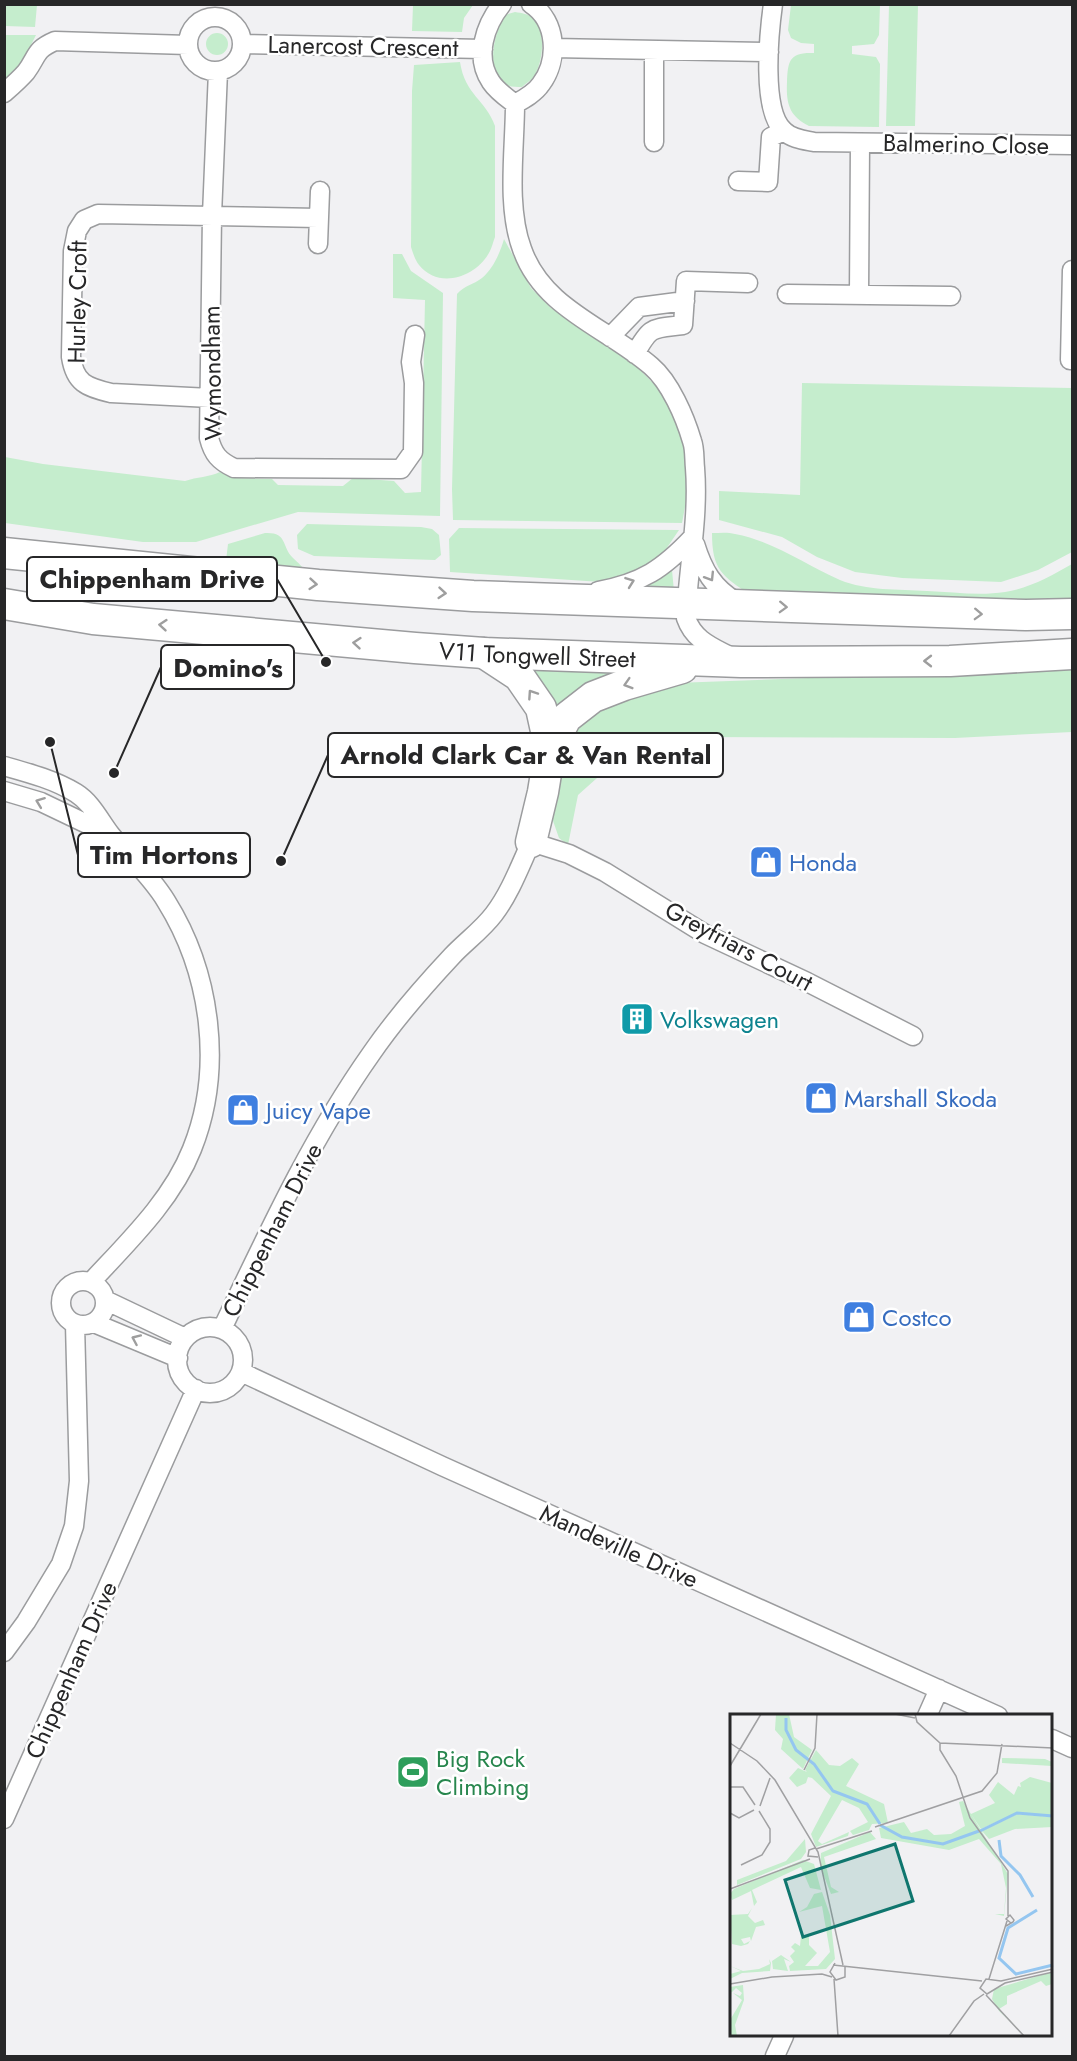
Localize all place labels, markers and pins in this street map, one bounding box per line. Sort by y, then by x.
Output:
callout: Chippenham Drive [27,557,277,601]
callout: Domino's [161,645,294,689]
callout: Arnold Clark Car & Van Rental [328,733,723,777]
callout: Tim Hortons [78,833,250,877]
shop icon: Honda [748,844,784,880]
place label: Honda [789,845,857,880]
building icon: Volkswagen [619,1001,655,1037]
place label: Volkswagen [660,1002,779,1037]
shop icon: Marshall Skoda [803,1080,839,1116]
place label: Marshall Skoda [844,1081,997,1116]
shop icon: Juicy Vape [225,1092,261,1128]
place label: Juicy Vape [263,1093,371,1128]
shop icon: Costco [841,1299,877,1335]
place label: Costco [882,1300,952,1335]
place label: Big Rock Climbing [436,1741,529,1804]
sports icon: Big Rock Climbing [395,1754,431,1790]

